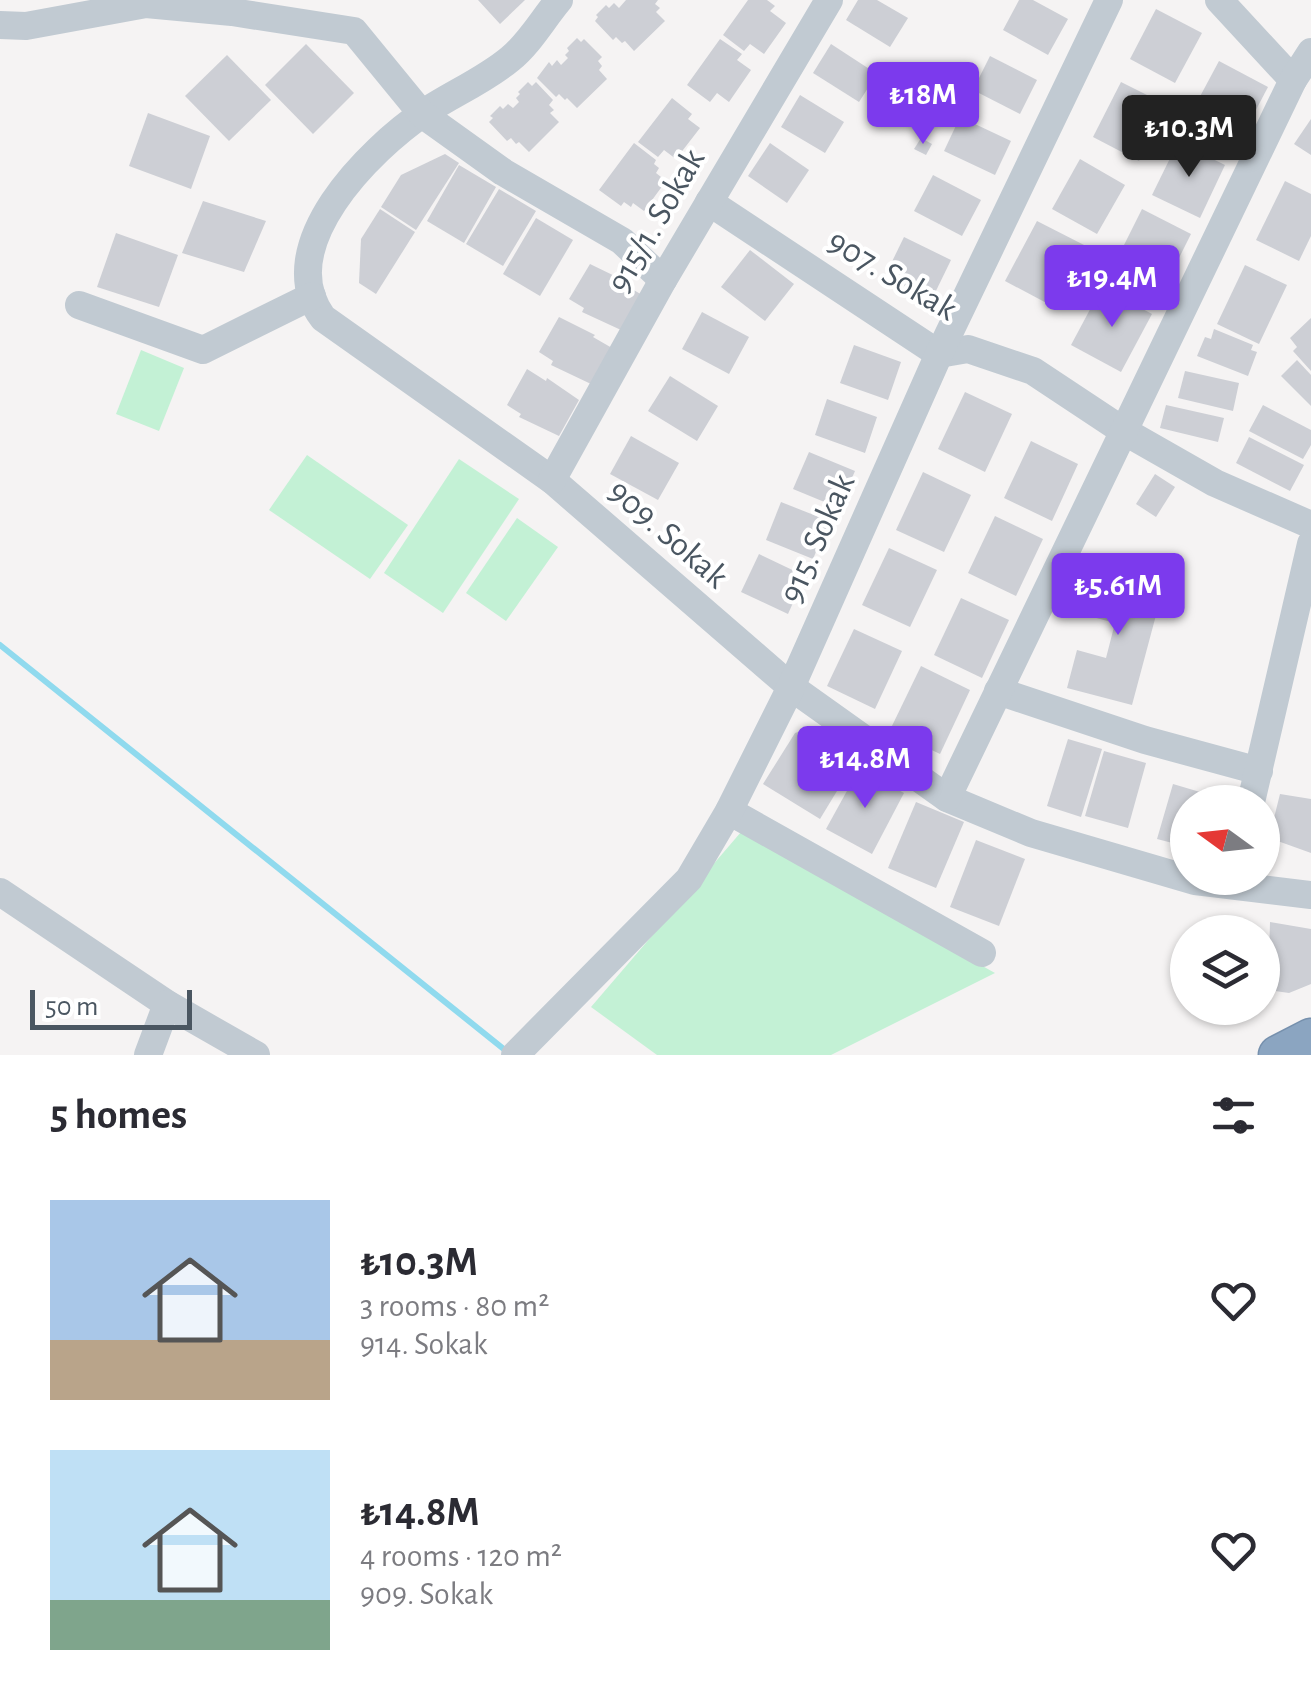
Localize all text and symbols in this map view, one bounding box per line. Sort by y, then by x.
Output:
pin: ₺18M [864,62,982,147]
text: ₺18M [889,78,957,110]
pin: ₺10.3M [1108,95,1270,180]
text: ₺10.3M [1144,111,1234,143]
street label: 915/1. Sokak [601,143,711,299]
street label: 907. Sokak [822,223,963,327]
pin: ₺19.4M [1031,245,1193,330]
text: ₺19.4M [1067,261,1157,293]
street label: 915. Sokak [773,469,861,608]
street label: 909. Sokak [602,473,734,595]
pin: ₺5.61M [1037,553,1199,638]
text: ₺5.61M [1074,569,1162,601]
pin: ₺14.8M [784,726,946,811]
text: ₺14.8M [819,742,911,774]
north arrow [1170,785,1280,895]
map controls [1170,785,1280,1025]
button: layers [1170,915,1280,1025]
scale bar [30,985,192,1030]
text: 50 m [45,993,99,1021]
icon: filters [1206,1088,1261,1143]
text: 5 homes [50,1094,187,1136]
icon: home [130,1240,250,1360]
text: ₺10.3M [360,1241,478,1283]
icon: heart [1206,1273,1261,1328]
text: 3 rooms · 80 m² [360,1290,549,1322]
text: 914. Sokak [360,1328,488,1360]
icon: home [130,1490,250,1610]
text: ₺14.8M [360,1491,480,1533]
icon: heart [1206,1523,1261,1578]
text: 4 rooms · 120 m² [360,1540,562,1572]
text: 909. Sokak [360,1578,493,1610]

